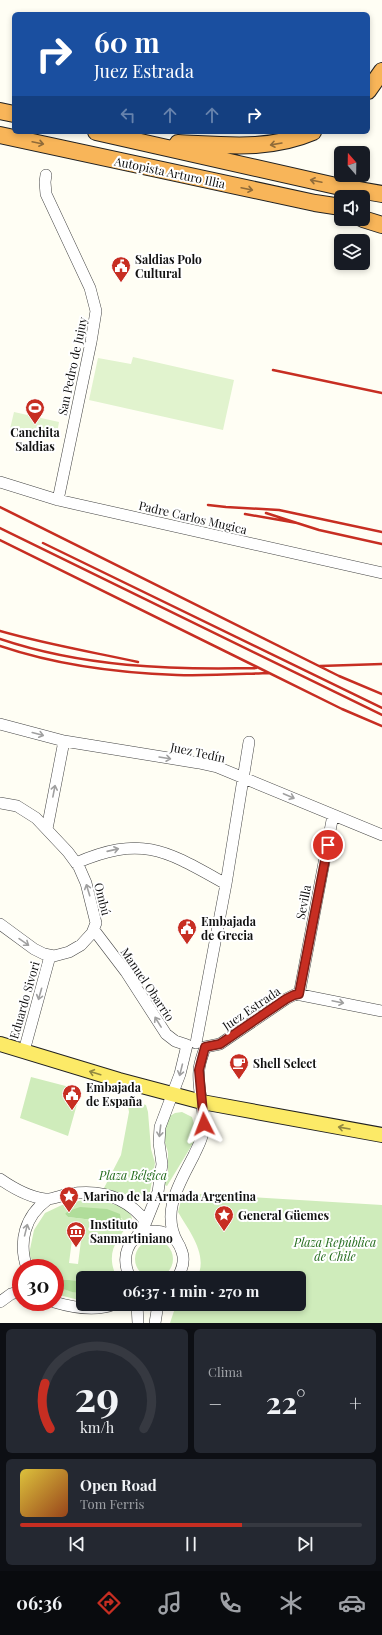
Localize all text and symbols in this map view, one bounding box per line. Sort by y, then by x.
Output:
text: 60 m [94,23,160,60]
icon: right [28,28,80,80]
text: Juez Estrada [94,59,194,83]
icon: left [117,104,139,126]
icon: ahead [159,104,181,126]
icon: ahead [201,104,223,126]
icon: right [243,104,265,126]
one-way arrow [31,139,44,147]
one-way arrow [270,140,283,148]
north arrow [334,146,370,182]
map controls [334,146,370,270]
street label: Autopista Arturo Illia [112,152,227,192]
one-way arrow [310,177,323,185]
one-way arrow [240,185,253,193]
button: sound [334,190,370,226]
button: layers [334,234,370,270]
place label: Saldias Polo Cultural [135,251,202,281]
public building icon: Saldias Polo Cultural [110,255,132,283]
street label: San Pedro de Jujuy [54,315,90,417]
sports icon: Canchita Saldias [24,397,46,425]
place label: Canchita Saldias [10,424,61,454]
street label: Padre Carlos Mugica [137,497,249,537]
one-way arrow [31,731,44,739]
street label: Juez Tedín [168,738,227,766]
one-way arrow [159,754,172,762]
one-way arrow [51,785,59,798]
one-way arrow [282,793,294,801]
pin [311,828,345,862]
icon: arrive [317,834,339,856]
one-way arrow [106,846,119,854]
street label: Ombú [91,881,115,917]
street label: Sevilla [292,883,314,921]
one-way arrow [84,884,91,897]
place label: Embajada de Grecia [201,913,257,943]
public building icon: Embajada de Grecia [176,917,198,945]
one-way arrow [18,938,29,946]
street label: Manuel Obarrio [117,944,179,1024]
street label: Eduardo Sivori [5,959,43,1041]
street label: Juez Estrada [218,983,283,1034]
one-way arrow [35,987,43,1000]
one-way arrow [331,999,344,1007]
one-way arrow [153,1016,162,1027]
cafe icon: Shell Select [228,1052,250,1080]
place label: Shell Select [253,1055,317,1071]
one-way arrow [177,1064,184,1077]
one-way arrow [89,1069,102,1076]
place label: Embajada de España [86,1079,143,1109]
public building icon: Embajada de España [61,1083,83,1111]
position arrow [183,1103,225,1145]
one-way arrow [156,1124,164,1137]
one-way arrow [338,1124,351,1132]
park label: Plaza Bélgica [98,1167,167,1183]
place icon: Marino de la Armada Argentina [58,1185,80,1213]
place label: Marino de la Armada Argentina [83,1188,257,1204]
place icon: General Güemes [213,1204,235,1232]
place label: General Güemes [238,1207,329,1223]
place label: Instituto Sanmartiniano [90,1216,173,1246]
museum icon: Instituto Sanmartiniano [65,1220,87,1248]
one-way arrow [22,1224,30,1237]
park label: Plaza República de Chile [293,1234,376,1264]
speed limit sign: 30 [12,1259,64,1311]
text: 06:37 · 1 min · 270 m [123,1281,259,1301]
text: Clima [208,1363,243,1380]
text: 29 [75,1367,119,1422]
text: 22° [266,1382,306,1422]
text: − [208,1388,222,1418]
text: + [349,1388,362,1418]
text: km/h [80,1418,115,1437]
text: Open Road [80,1475,157,1495]
text: Tom Ferris [80,1495,144,1512]
icon: previous [66,1533,88,1555]
icon: pause [180,1533,202,1555]
icon: next [294,1533,316,1555]
icon: directions [95,1589,123,1617]
icon: music [156,1589,184,1617]
icon: phone [216,1589,244,1617]
icon: climate [277,1589,305,1617]
icon: car [338,1589,366,1617]
text: 06:36 [16,1591,62,1615]

